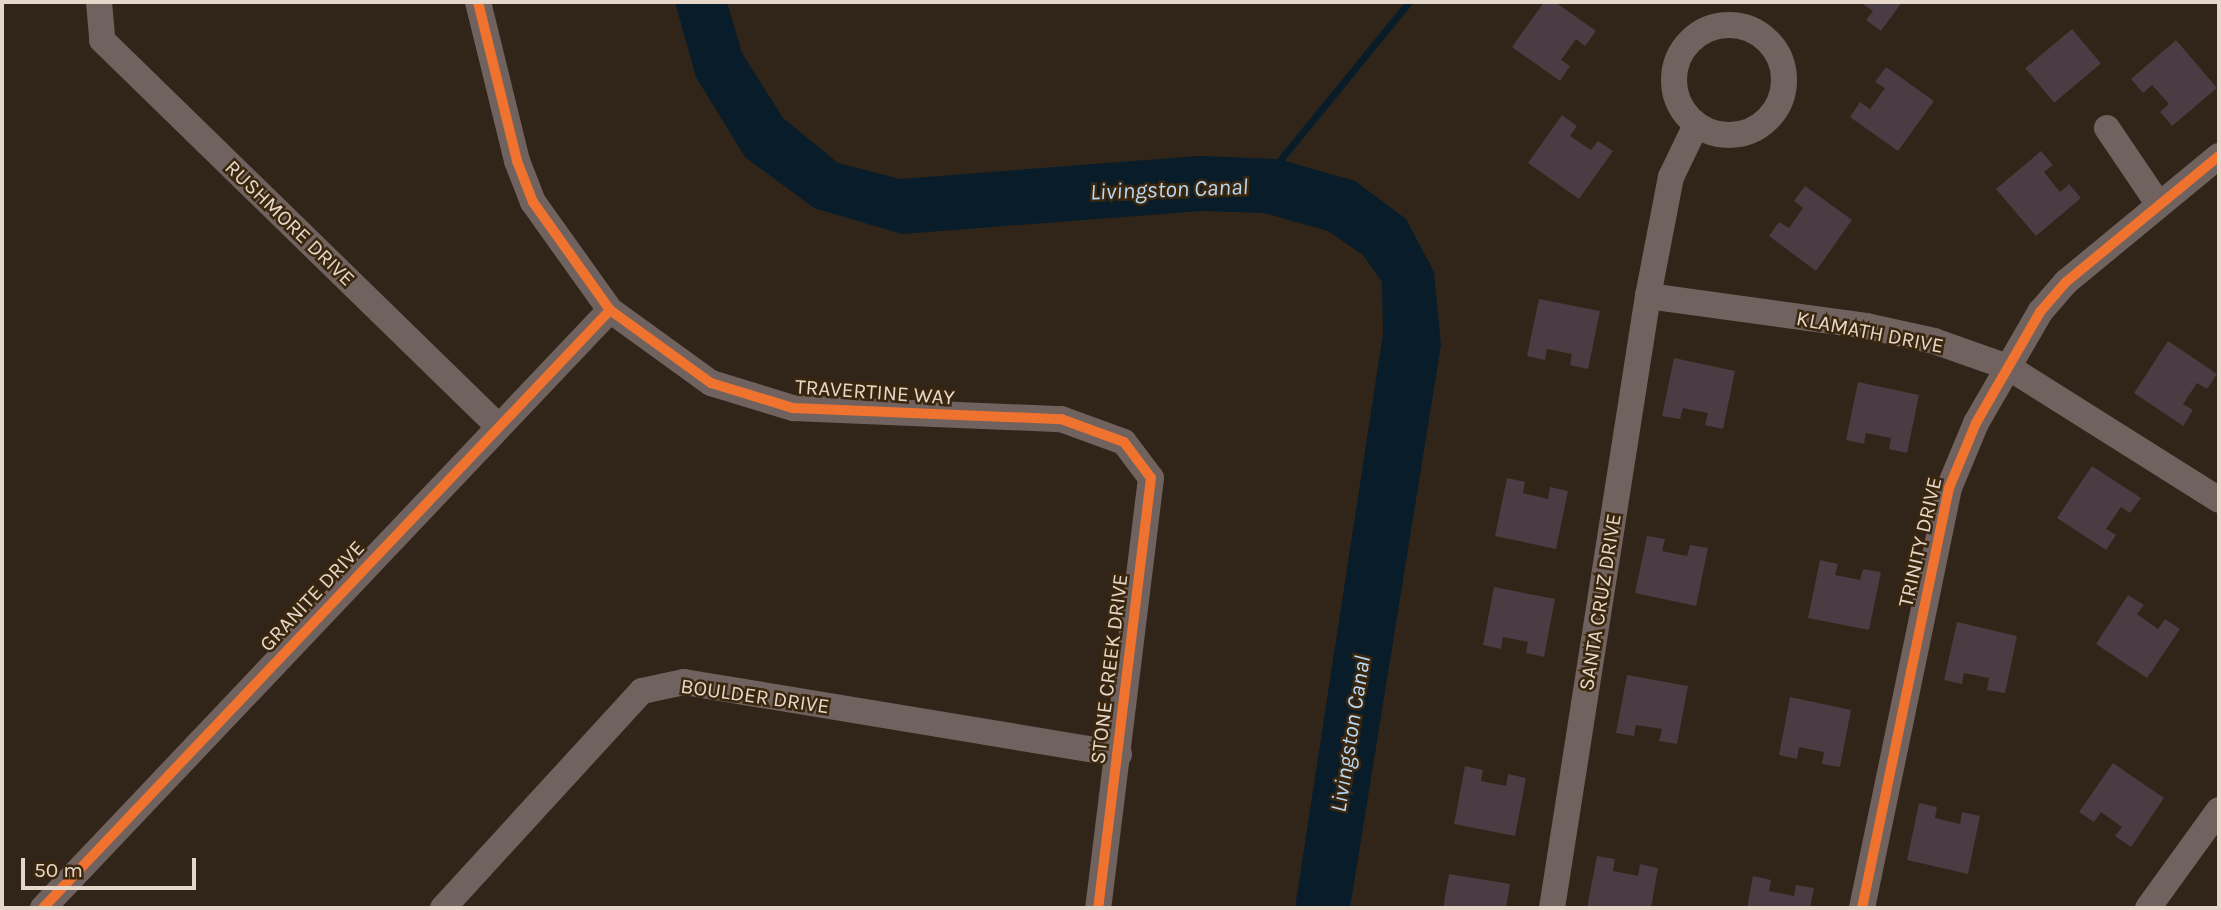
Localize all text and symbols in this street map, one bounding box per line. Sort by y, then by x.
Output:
street label: RUSHMORE DRIVE [220,155,360,291]
water label: Livingston Canal [1089,173,1249,207]
street label: KLAMATH DRIVE [1794,305,1946,359]
street label: TRAVERTINE WAY [794,374,956,410]
street label: TRINITY DRIVE [1893,475,1947,609]
street label: SANTA CRUZ DRIVE [1574,512,1626,692]
street label: GRANITE DRIVE [254,535,370,657]
street label: STONE CREEK DRIVE [1085,573,1133,765]
water label: Livingston Canal [1325,654,1377,814]
street label: BOULDER DRIVE [679,673,831,719]
scale bar [24,844,200,888]
text: 50 m [34,858,83,882]

